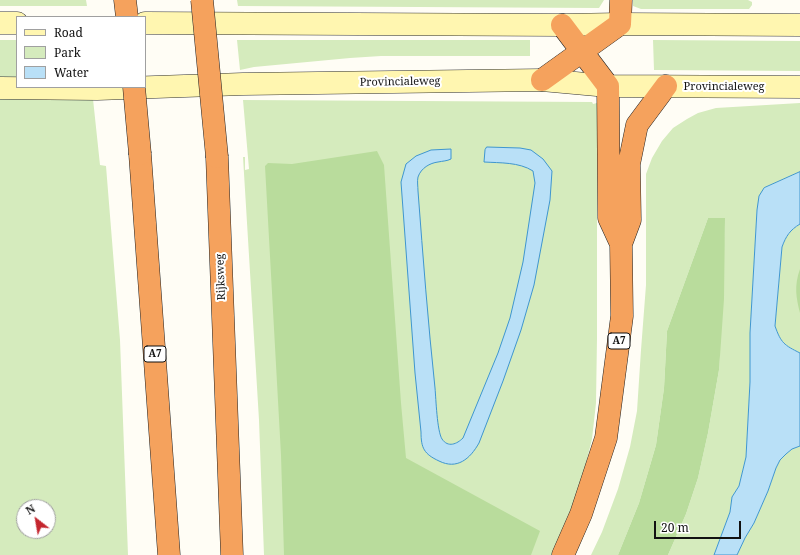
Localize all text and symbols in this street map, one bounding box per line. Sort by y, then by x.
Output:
legend [16,16,146,88]
text: Road [54,24,83,41]
text: Park [54,44,81,61]
text: Water [54,64,89,81]
street label: Provincialeweg [359,75,441,89]
street label: Provincialeweg [684,80,764,94]
street label: Rijksweg [214,253,228,301]
road number: A7 [608,333,630,349]
road number: A7 [144,346,166,362]
north arrow [16,499,56,539]
text: N [22,500,38,518]
scale bar [656,513,743,539]
text: 20 m [661,519,689,536]

